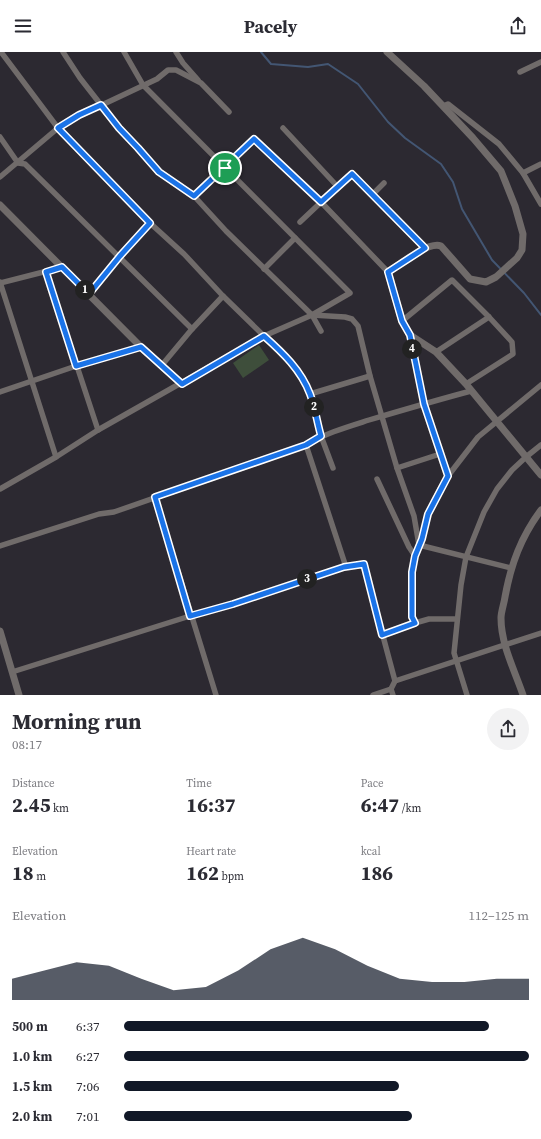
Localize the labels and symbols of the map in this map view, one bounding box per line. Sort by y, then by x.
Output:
pin [208,151,242,185]
pin: 1 [75,280,95,300]
pin: 4 [402,339,422,359]
pin: 2 [304,397,324,417]
pin: 3 [297,569,317,589]

